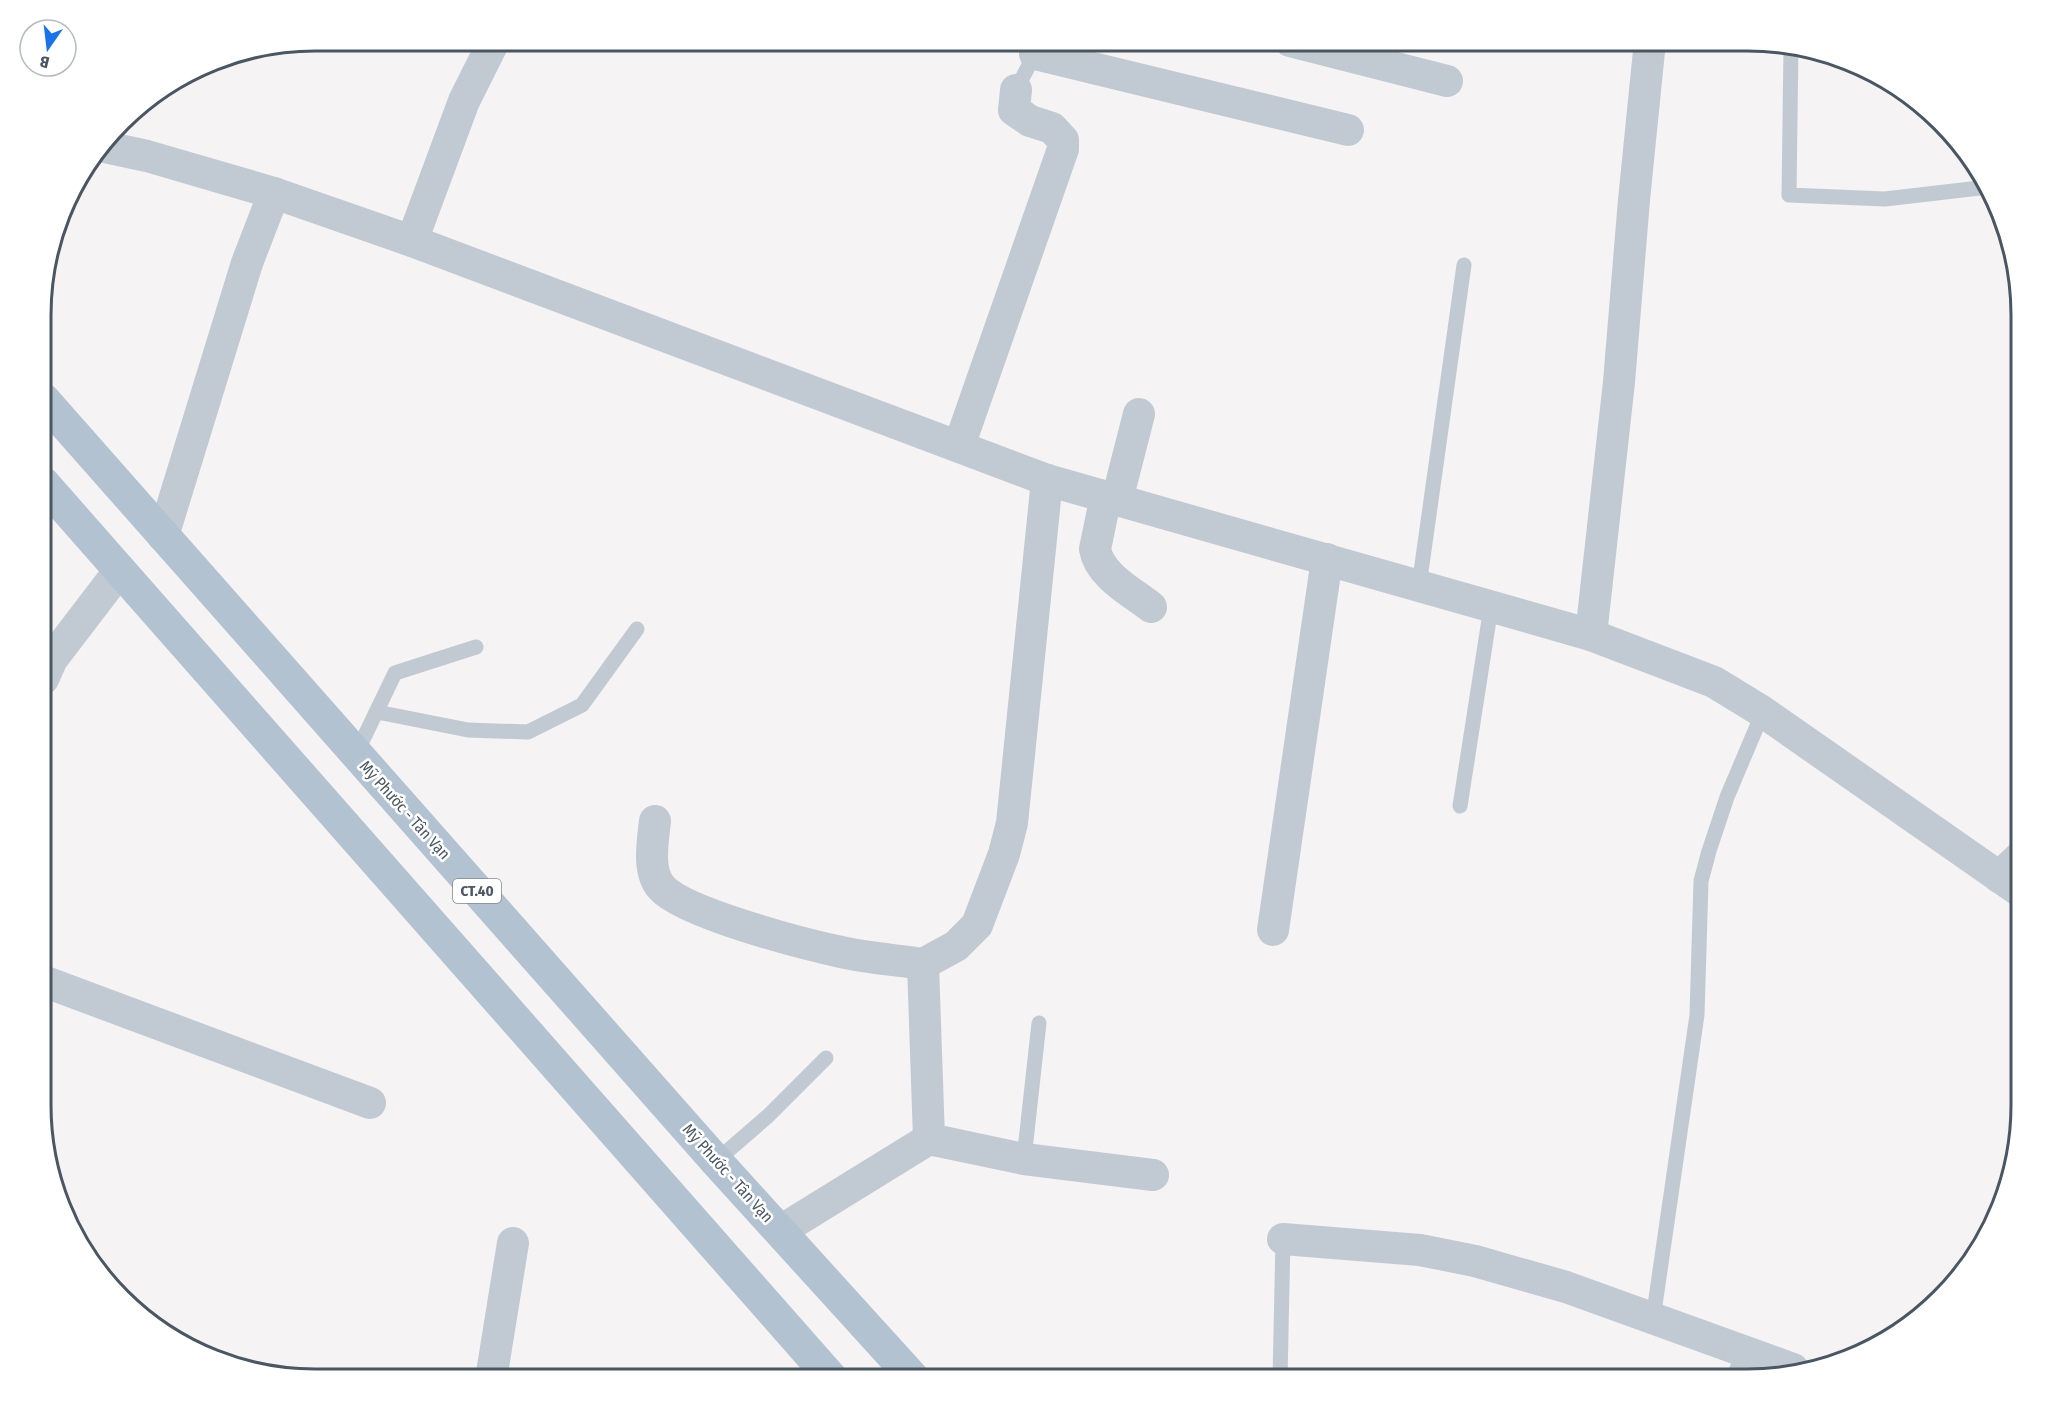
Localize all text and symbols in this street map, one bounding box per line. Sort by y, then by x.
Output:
north arrow [18,18,78,78]
text: B [38,52,51,72]
street label: Mỹ Phước - Tân Vạn [356,757,454,863]
road number: CT.40 [453,879,501,903]
street label: Mỹ Phước - Tân Vạn [679,1120,777,1226]

